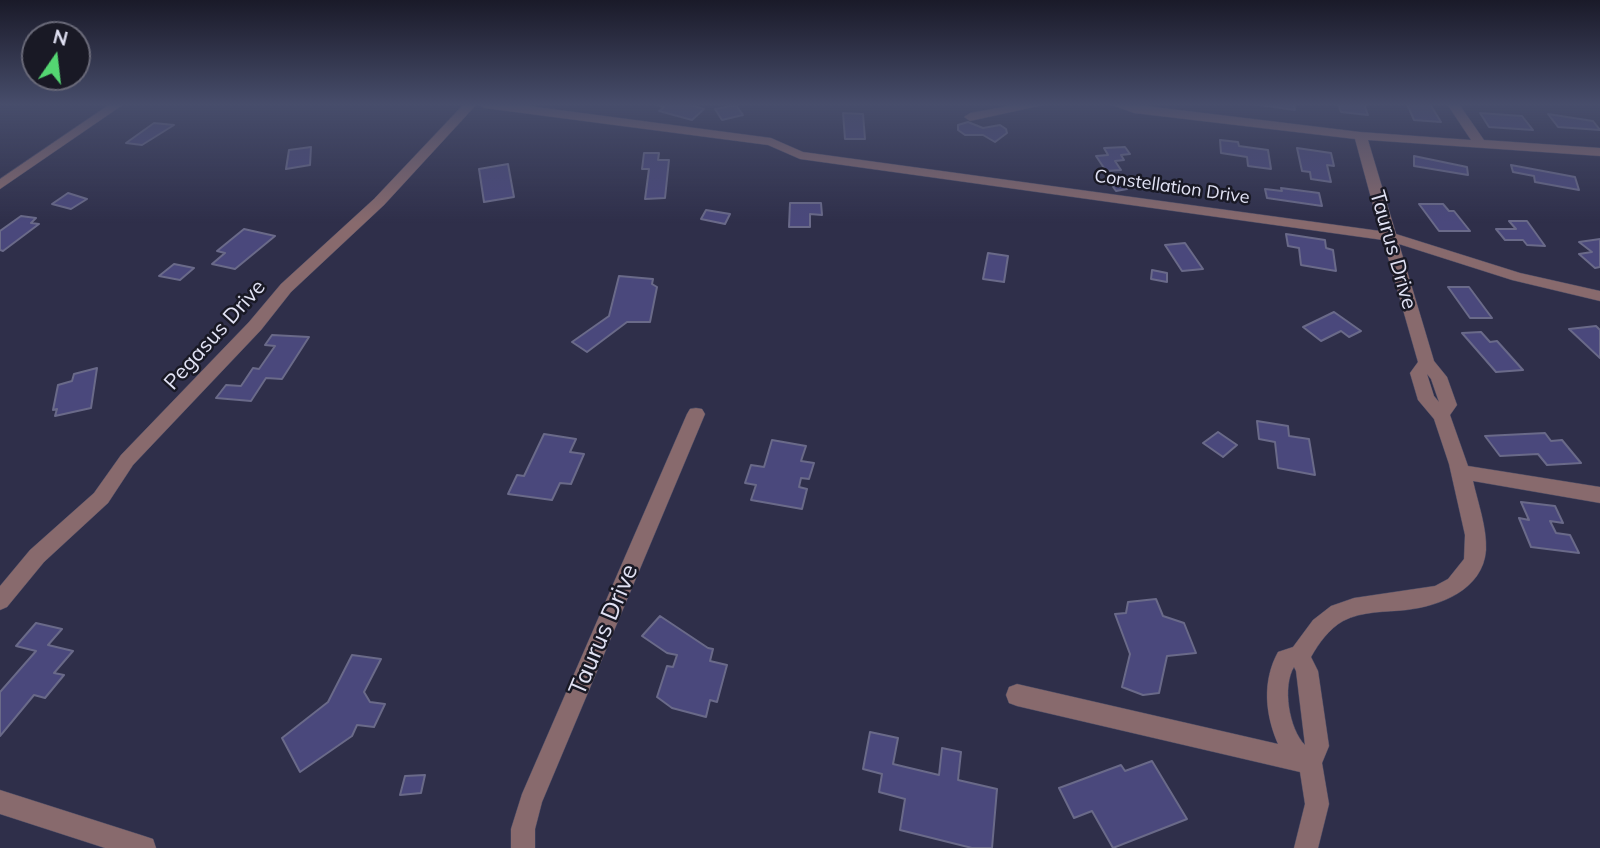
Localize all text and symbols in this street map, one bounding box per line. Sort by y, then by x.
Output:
north arrow [21,21,91,91]
text: N [51,24,70,51]
street label: Constellation Drive [1093,165,1251,209]
street label: Taurus Drive [1364,188,1422,312]
street label: Pegasus Drive [159,275,271,395]
street label: Taurus Drive [563,560,645,700]

